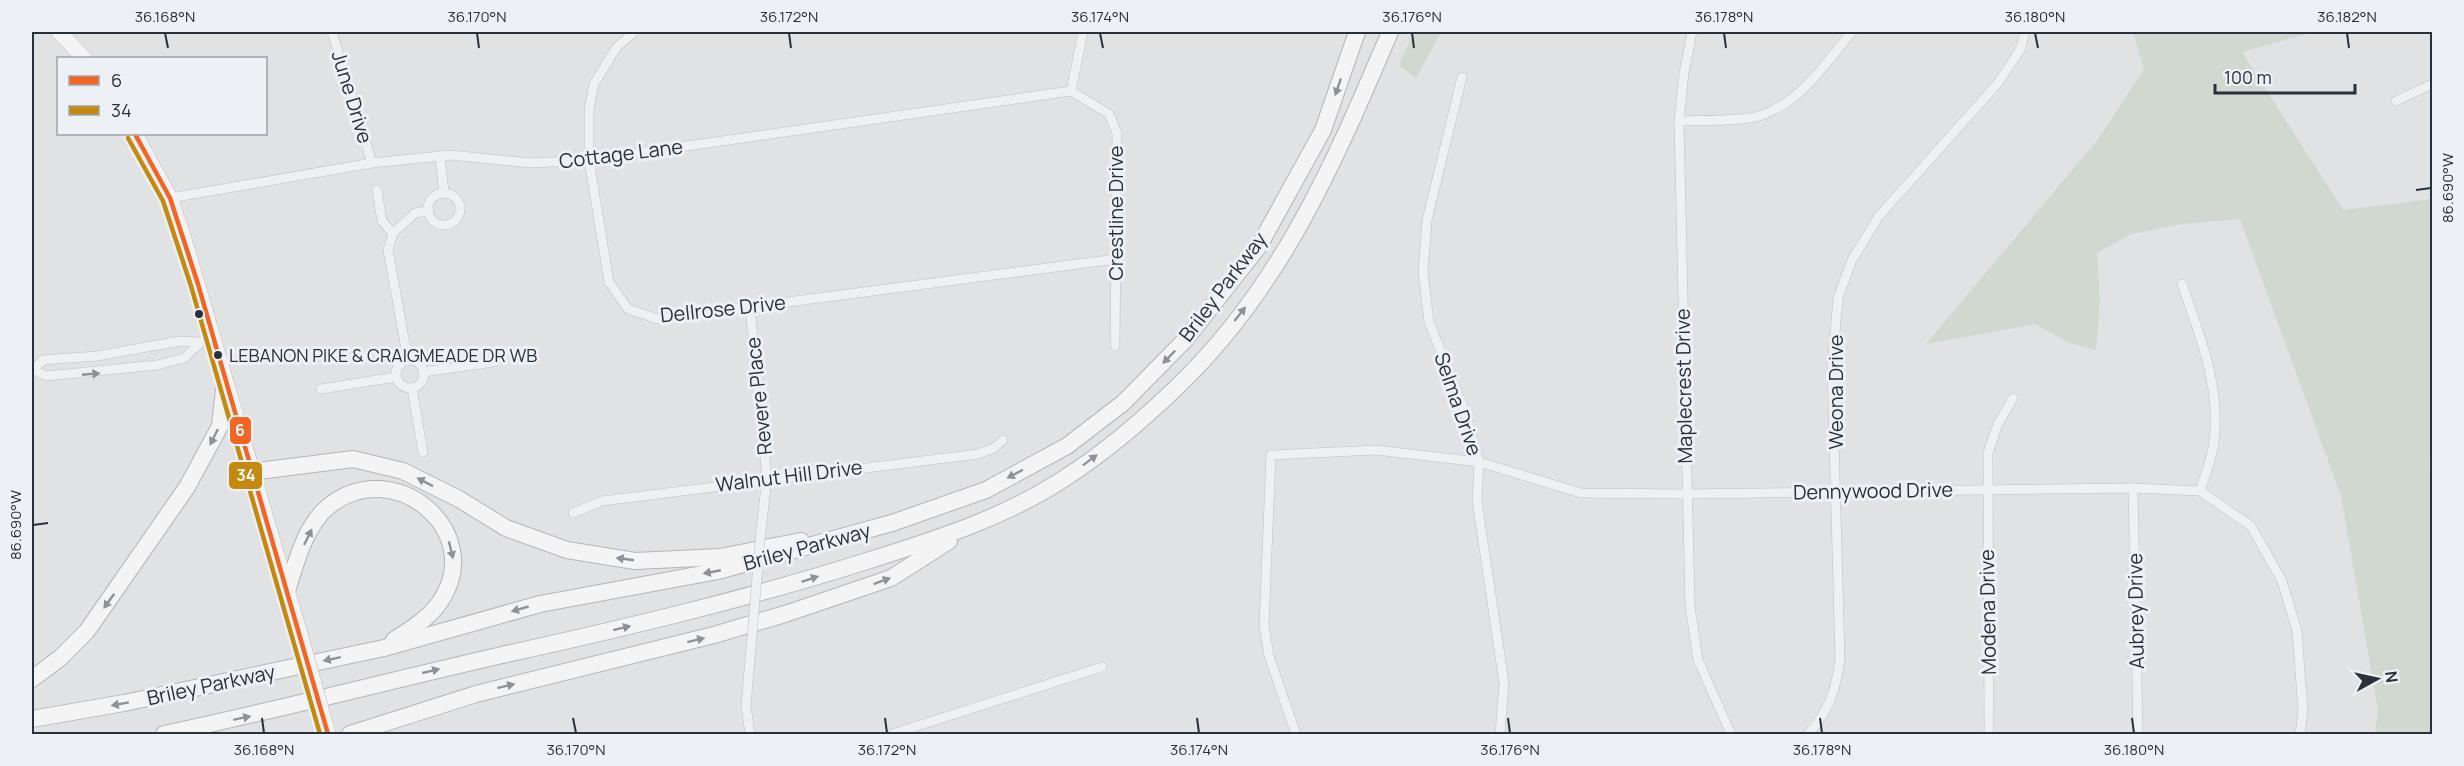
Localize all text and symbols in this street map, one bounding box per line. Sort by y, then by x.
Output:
text: 36.168°N [135,6,195,27]
text: 36.170°N [447,6,507,27]
text: 36.172°N [760,6,818,27]
text: 36.174°N [1071,6,1129,27]
text: 36.176°N [1382,6,1442,27]
text: 36.178°N [1695,6,1753,27]
text: 36.180°N [2005,6,2065,27]
text: 36.182°N [2317,6,2377,27]
street label: June Drive [326,47,379,146]
legend [57,57,267,135]
scale bar [2215,57,2354,95]
text: 100 m [2224,65,2272,89]
text: 6 [111,68,122,92]
one-way arrow [1332,78,1342,96]
text: 34 [111,98,132,122]
street label: Cottage Lane [558,133,684,174]
street label: Crestline Drive [1102,145,1129,281]
text: 86.690°W [2437,153,2458,223]
street label: Briley Parkway [1173,226,1273,347]
street label: Dellrose Drive [659,288,787,329]
one-way arrow [1234,306,1247,322]
unlabelled marker [193,308,205,320]
street label: Maplecrest Drive [1669,308,1698,464]
street label: Weona Drive [1822,335,1849,449]
street label: Revere Place [739,336,778,456]
place label: LEBANON PIKE & CRAIGMEADE DR WB [229,343,537,367]
marker: LEBANON PIKE & CRAIGMEADE DR WB [212,349,224,361]
one-way arrow [1162,349,1176,364]
street label: Selma Drive [1428,349,1489,459]
one-way arrow [81,369,100,378]
line badge: 6 [229,416,252,445]
text: 6 [235,419,245,441]
one-way arrow [210,429,219,446]
street label: Walnut Hill Drive [714,453,864,498]
one-way arrow [1082,454,1098,466]
line badge: 34 [228,461,263,490]
text: 34 [236,464,256,486]
one-way arrow [1006,469,1023,479]
street label: Dennywood Drive [1793,476,1953,505]
one-way arrow [416,478,434,488]
text: 86.690°W [5,490,26,560]
street label: Briley Parkway [740,516,874,576]
one-way arrow [303,528,312,545]
one-way arrow [447,541,456,559]
street label: Modena Drive [1973,549,2002,675]
street label: Aubrey Drive [2121,553,2150,669]
one-way arrow [615,555,634,564]
one-way arrow [702,568,721,577]
one-way arrow [801,574,819,583]
one-way arrow [873,576,891,586]
one-way arrow [103,593,115,609]
one-way arrow [511,605,529,614]
one-way arrow [612,623,631,633]
one-way arrow [686,634,705,644]
north arrow [2347,649,2407,709]
one-way arrow [322,655,341,664]
street label: Briley Parkway [144,658,278,711]
one-way arrow [422,666,441,675]
text: N [2380,670,2404,684]
one-way arrow [497,681,515,690]
one-way arrow [111,699,130,708]
one-way arrow [233,712,251,722]
text: 36.168°N [234,739,294,760]
text: 36.170°N [546,739,606,760]
text: 36.172°N [858,739,916,760]
text: 36.174°N [1170,739,1228,760]
text: 36.176°N [1480,739,1540,760]
text: 36.178°N [1793,739,1851,760]
text: 36.180°N [2104,739,2164,760]

